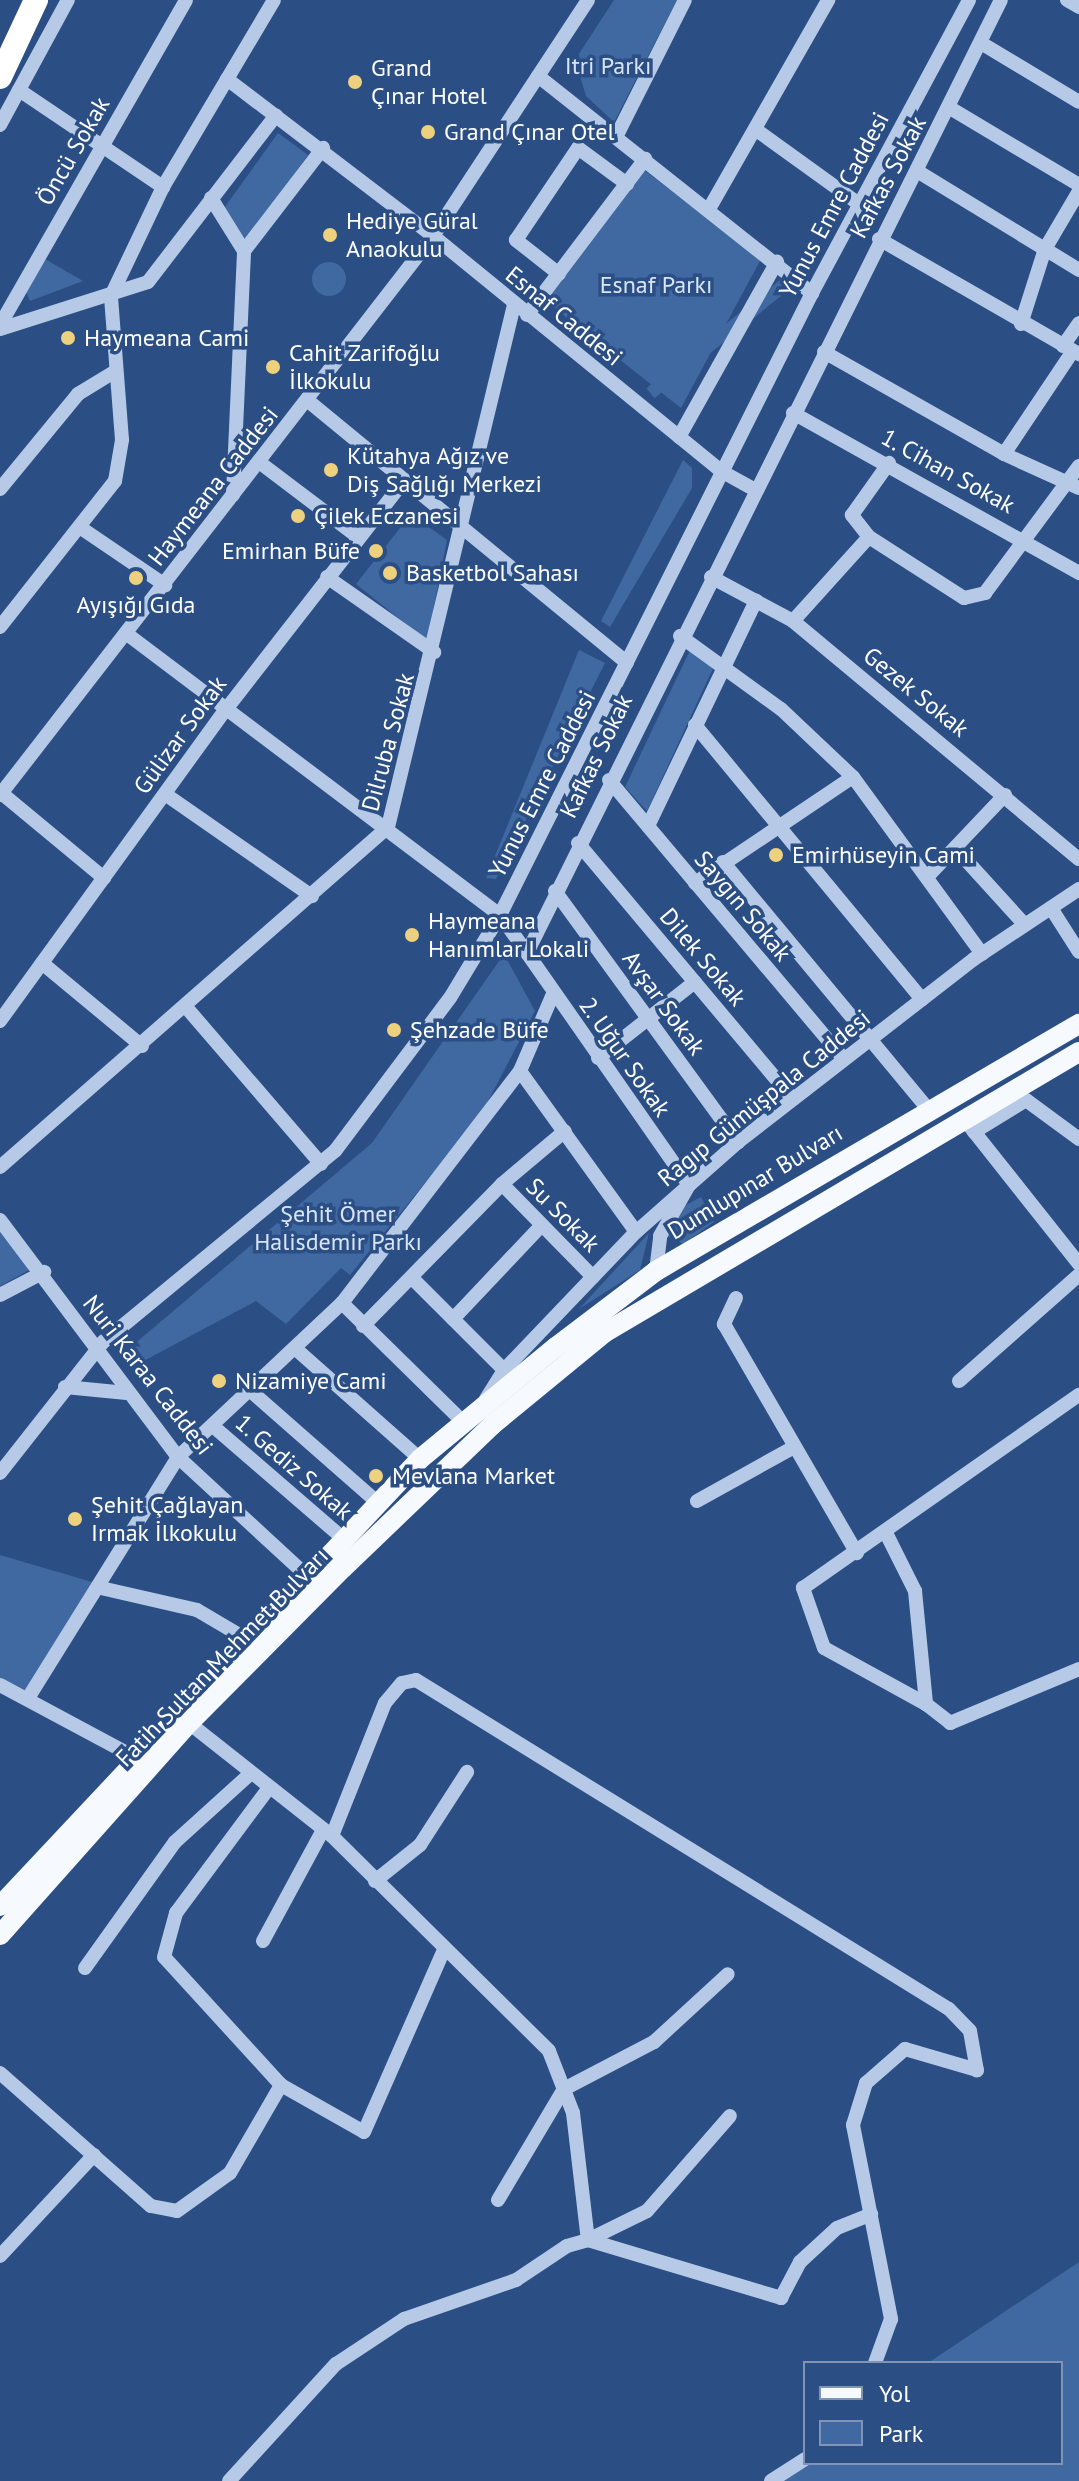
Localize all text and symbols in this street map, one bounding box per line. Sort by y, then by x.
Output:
park label: Itri Parkı [565,52,651,80]
place label: Grand Çınar Hotel [371,54,487,110]
marker: Grand Çınar Hotel [346,73,364,91]
street label: Öncü Sokak [30,92,116,210]
street label: Yunus Emre Caddesi [773,107,895,303]
street label: Kafkas Sokak [844,111,932,243]
place label: Grand Çınar Otel [444,118,614,146]
marker: Grand Çınar Otel [419,123,437,141]
place label: Hediye Güral Anaokulu [346,207,478,263]
marker: Hediye Güral Anaokulu [321,226,339,244]
street label: Esnaf Caddesi [500,260,628,372]
park label: Esnaf Parkı [600,271,712,299]
place label: Haymeana Cami [84,324,249,352]
marker: Haymeana Cami [59,329,77,347]
place label: Cahit Zarifoğlu İlkokulu [289,339,440,395]
marker: Cahit Zarifoğlu İlkokulu [264,358,282,376]
street label: Haymeana Caddesi [142,401,284,571]
street label: 1. Cihan Sokak [875,422,1021,520]
place label: Kütahya Ağız ve Diş Sağlığı Merkezi [347,442,542,498]
marker: Kütahya Ağız ve Diş Sağlığı Merkezi [322,461,340,479]
place label: Çilek Eczanesi [314,502,459,530]
marker: Çilek Eczanesi [289,507,307,525]
place label: Emirhan Büfe [222,537,360,565]
marker: Emirhan Büfe [367,542,385,560]
place label: Basketbol Sahası [406,559,579,587]
marker: Basketbol Sahası [381,564,399,582]
marker: Ayışığı Gıda [127,569,145,587]
place label: Ayışığı Gıda [76,591,196,619]
street label: Gezek Sokak [857,641,975,743]
street label: Gülizar Sokak [128,670,232,800]
street label: Dilruba Sokak [356,670,420,814]
street label: Yunus Emre Caddesi [482,686,602,882]
street label: Kafkas Sokak [554,689,638,823]
place label: Emirhüseyin Cami [792,841,975,869]
street label: Saygın Sokak [689,845,797,967]
marker: Emirhüseyin Cami [767,846,785,864]
street label: Dilek Sokak [653,902,753,1012]
place label: Haymeana Hanımlar Lokali [428,907,589,963]
marker: Haymeana Hanımlar Lokali [403,926,421,944]
street label: Avşar Sokak [617,945,711,1061]
street label: 2. Uğur Sokak [573,991,677,1123]
street label: Ragıp Gümüşpala Caddesi [652,1003,876,1193]
place label: Şehzade Büfe [410,1016,549,1044]
marker: Şehzade Büfe [385,1021,403,1039]
street label: Dumlupınar Bulvarı [662,1118,848,1246]
street label: Su Sokak [520,1172,606,1258]
park label: Şehit Ömer Halisdemir Parkı [254,1200,422,1256]
street label: Nuri Karaa Caddesi [77,1290,219,1460]
place label: Nizamiye Cami [235,1367,387,1395]
marker: Nizamiye Cami [210,1372,228,1390]
street label: 1. Gediz Sokak [229,1407,359,1527]
place label: Mevlana Market [392,1462,555,1490]
marker: Mevlana Market [367,1467,385,1485]
place label: Şehit Çağlayan Irmak İlkokulu [91,1491,243,1547]
marker: Şehit Çağlayan Irmak İlkokulu [66,1510,84,1528]
street label: Fatih Sultan Mehmet Bulvarı [110,1542,334,1772]
legend [803,2361,1063,2465]
text: Yol [879,2378,910,2409]
text: Park [879,2418,923,2449]

